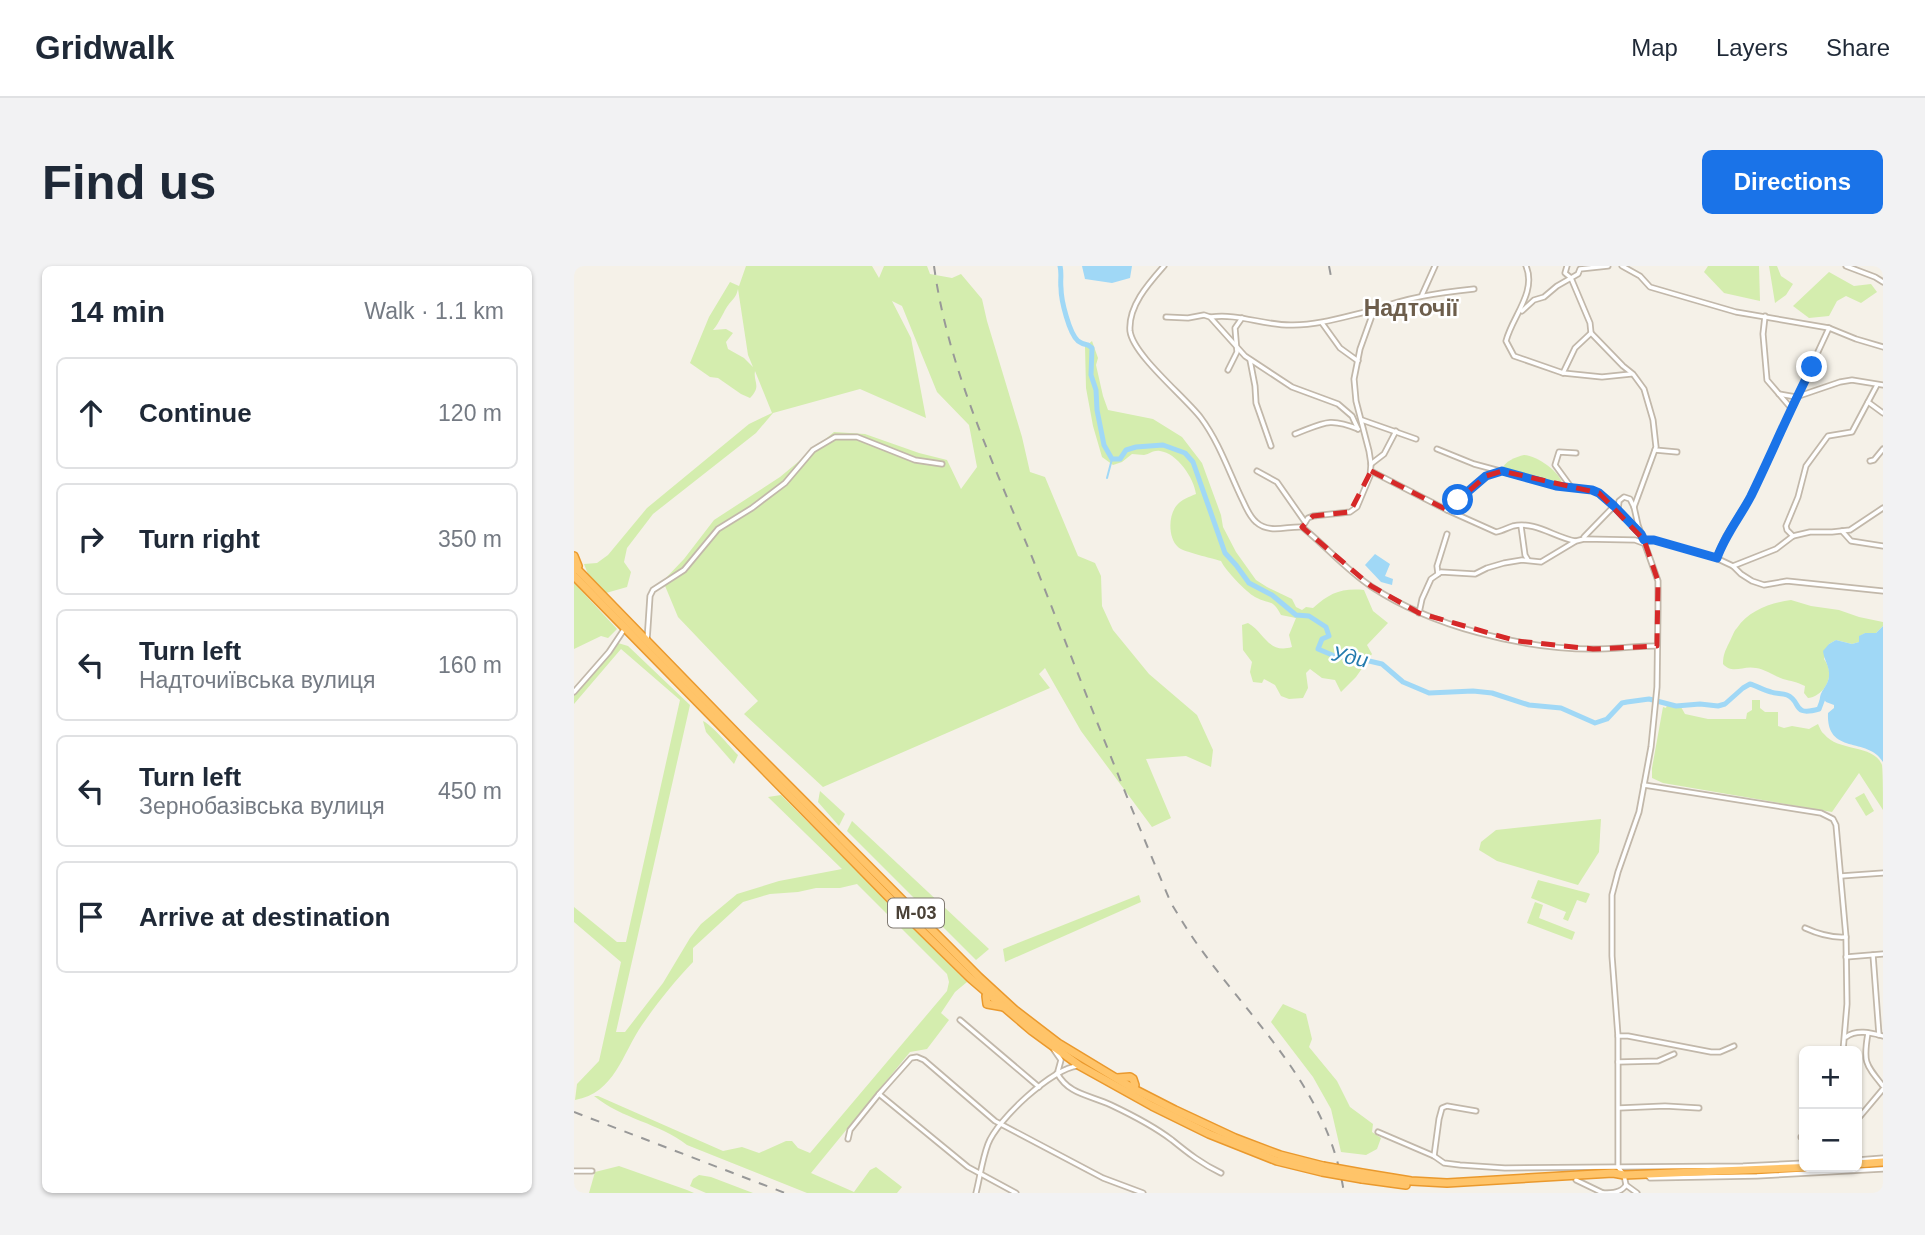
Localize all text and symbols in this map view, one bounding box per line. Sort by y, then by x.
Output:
text: Gridwalk [35,29,174,66]
text: Map [1631,34,1678,61]
text: Layers [1716,34,1788,61]
text: Share [1826,34,1890,61]
button: Directions [1702,150,1883,214]
text: Find us [42,155,216,209]
text: 14 min [70,295,165,328]
district label: Надточії [1364,295,1459,321]
text: Walk · 1.1 km [364,298,504,324]
route end [1796,351,1827,382]
icon: ahead [72,394,110,432]
text: Continue [139,398,252,428]
text: 120 m [438,400,502,426]
route start [1442,484,1473,515]
icon: right [72,520,110,558]
text: Turn right [139,524,260,554]
text: 350 m [438,526,502,552]
text: Turn left [139,636,241,666]
water label: Уди [1329,641,1371,672]
icon: left [72,646,110,684]
text: 160 m [438,652,502,678]
text: Надточиївська вулиця [139,667,375,693]
text: Turn left [139,762,241,792]
icon: left [72,772,110,810]
text: 450 m [438,778,502,804]
text: Зернобазівська вулиця [139,793,385,819]
icon: arrive [72,898,110,936]
road number: М-03 [888,898,944,928]
text: Arrive at destination [139,902,390,932]
map controls [1799,1046,1862,1172]
button: + [1799,1046,1862,1109]
button: − [1799,1109,1862,1172]

